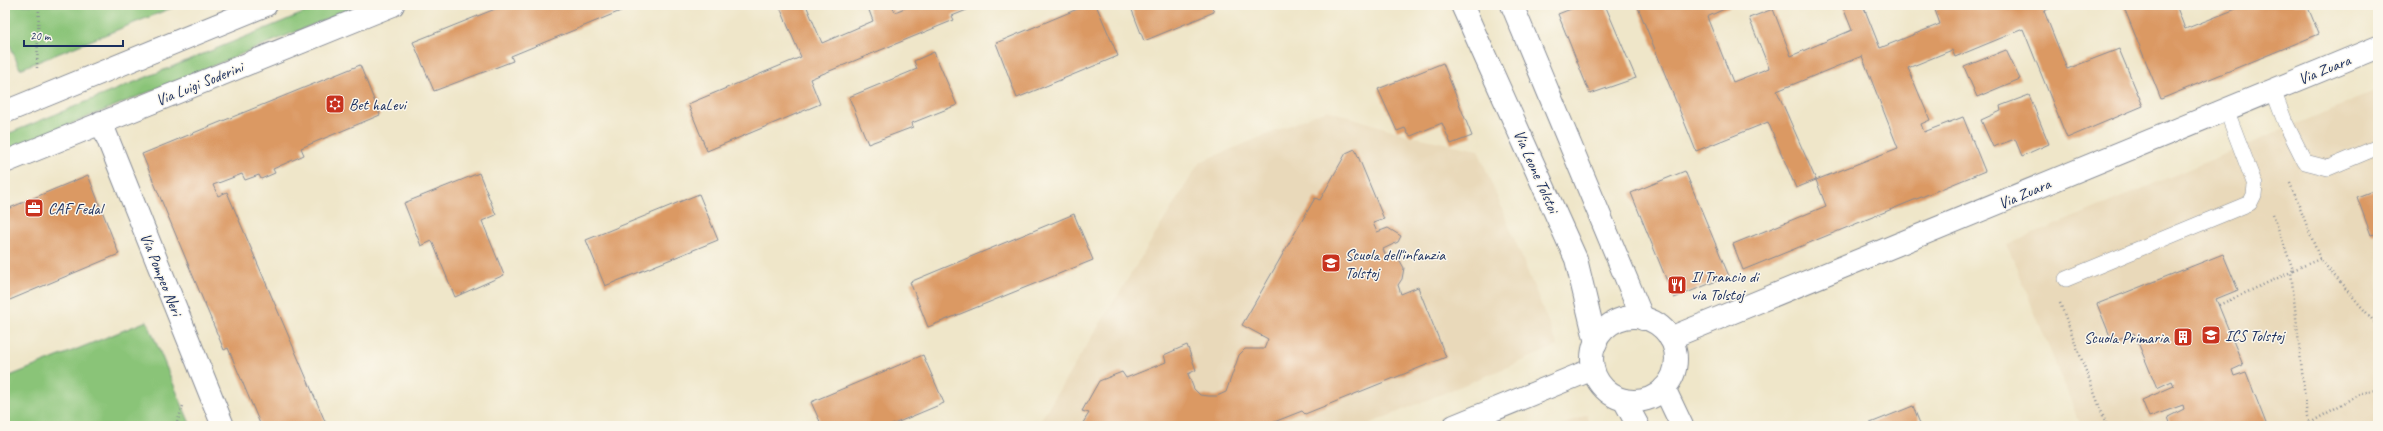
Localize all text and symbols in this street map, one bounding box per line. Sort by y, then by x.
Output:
scale bar [24,22,123,48]
text: 20 m [30,28,52,44]
street label: Via Zuara [2295,50,2355,89]
street label: Via Luigi Soderini [153,57,248,111]
synagogue icon: Bet haLevi [324,93,346,115]
place label: Bet haLevi [349,95,408,115]
street label: Via Leone Tolstoi [1509,127,1564,218]
street label: Via Zuara [1995,173,2055,214]
office icon: CAF Fedal [23,197,45,219]
place label: CAF Fedal [48,199,106,219]
street label: Via Pompeo Neri [135,230,187,320]
place label: Scuola dell'infanzia Tolstoj [1345,245,1446,283]
school or university icon: Scuola dell'infanzia Tolstoj [1320,252,1342,274]
place label: Il Trancio di via Tolstoj [1691,267,1760,305]
restaurant icon: Il Trancio di via Tolstoj [1666,274,1688,296]
school or university icon: ICS Tolstoj [2200,324,2222,346]
building icon: Scuola Primaria [2172,326,2194,348]
place label: ICS Tolstoj [2225,326,2286,346]
place label: Scuola Primaria [2084,328,2170,348]

